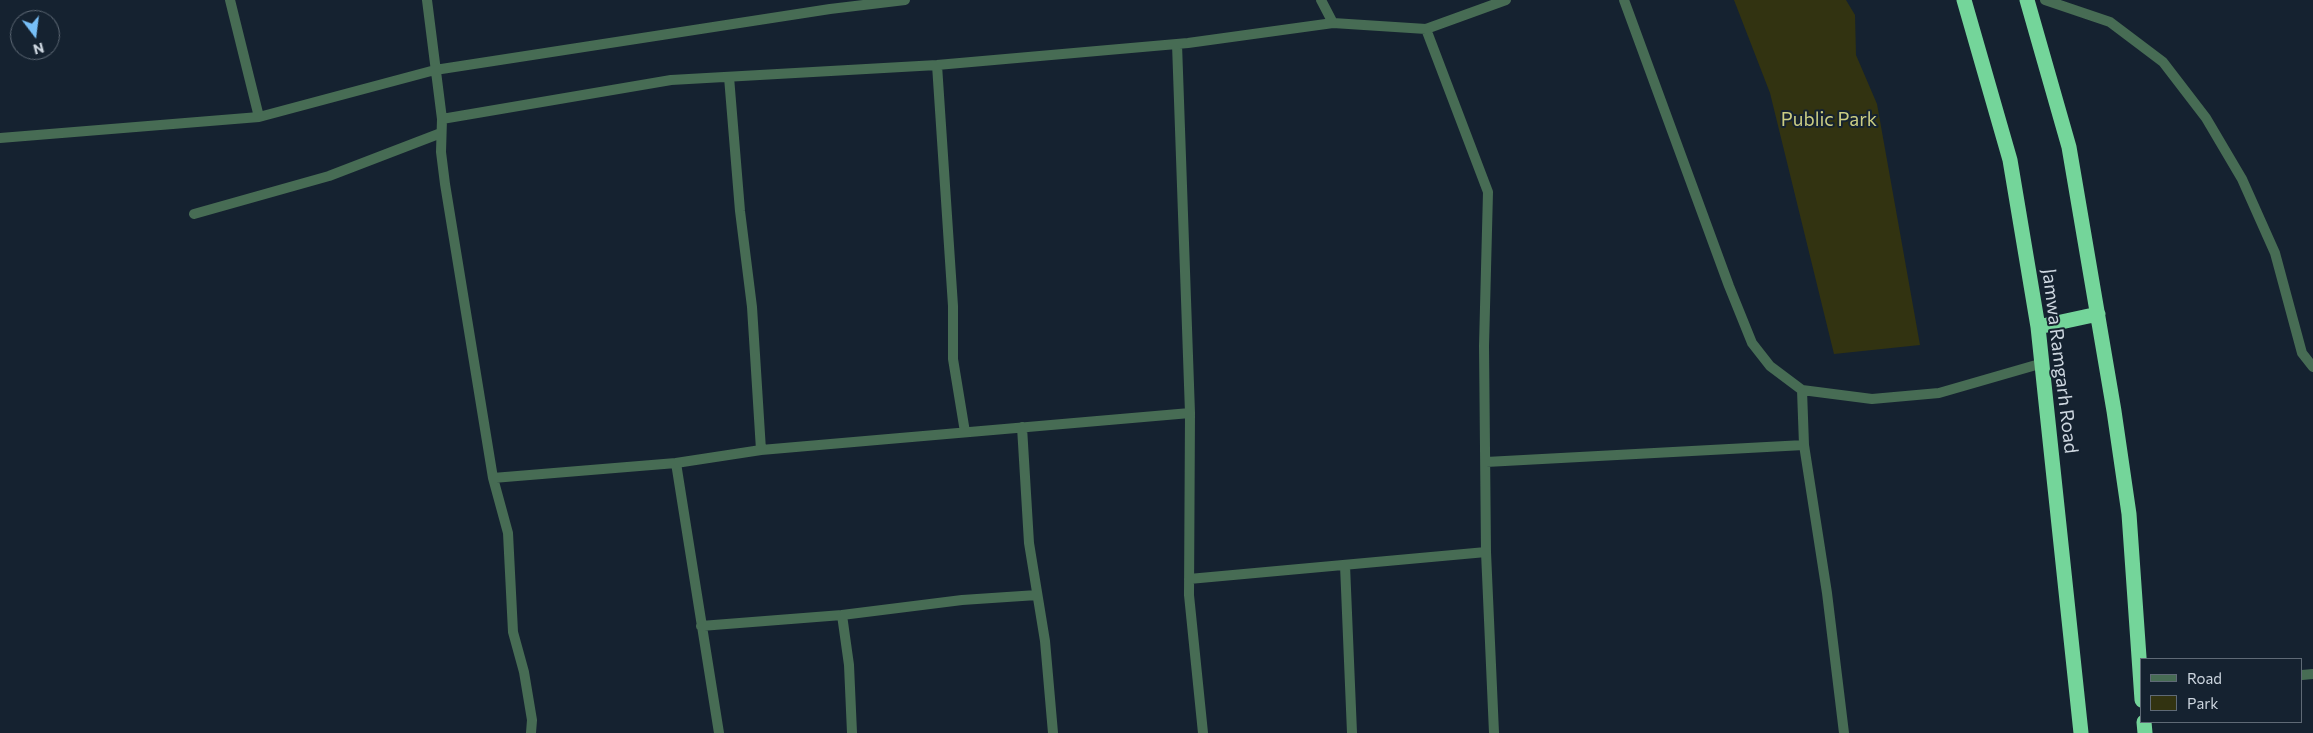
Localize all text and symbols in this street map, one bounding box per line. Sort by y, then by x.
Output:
north arrow [10,10,60,60]
text: N [31,39,46,59]
park label: Public Park [1781,109,1877,131]
street label: Jamwa Ramgarh Road [2037,267,2083,455]
legend [2140,658,2303,723]
text: Road [2187,669,2222,687]
text: Park [2187,694,2218,712]

